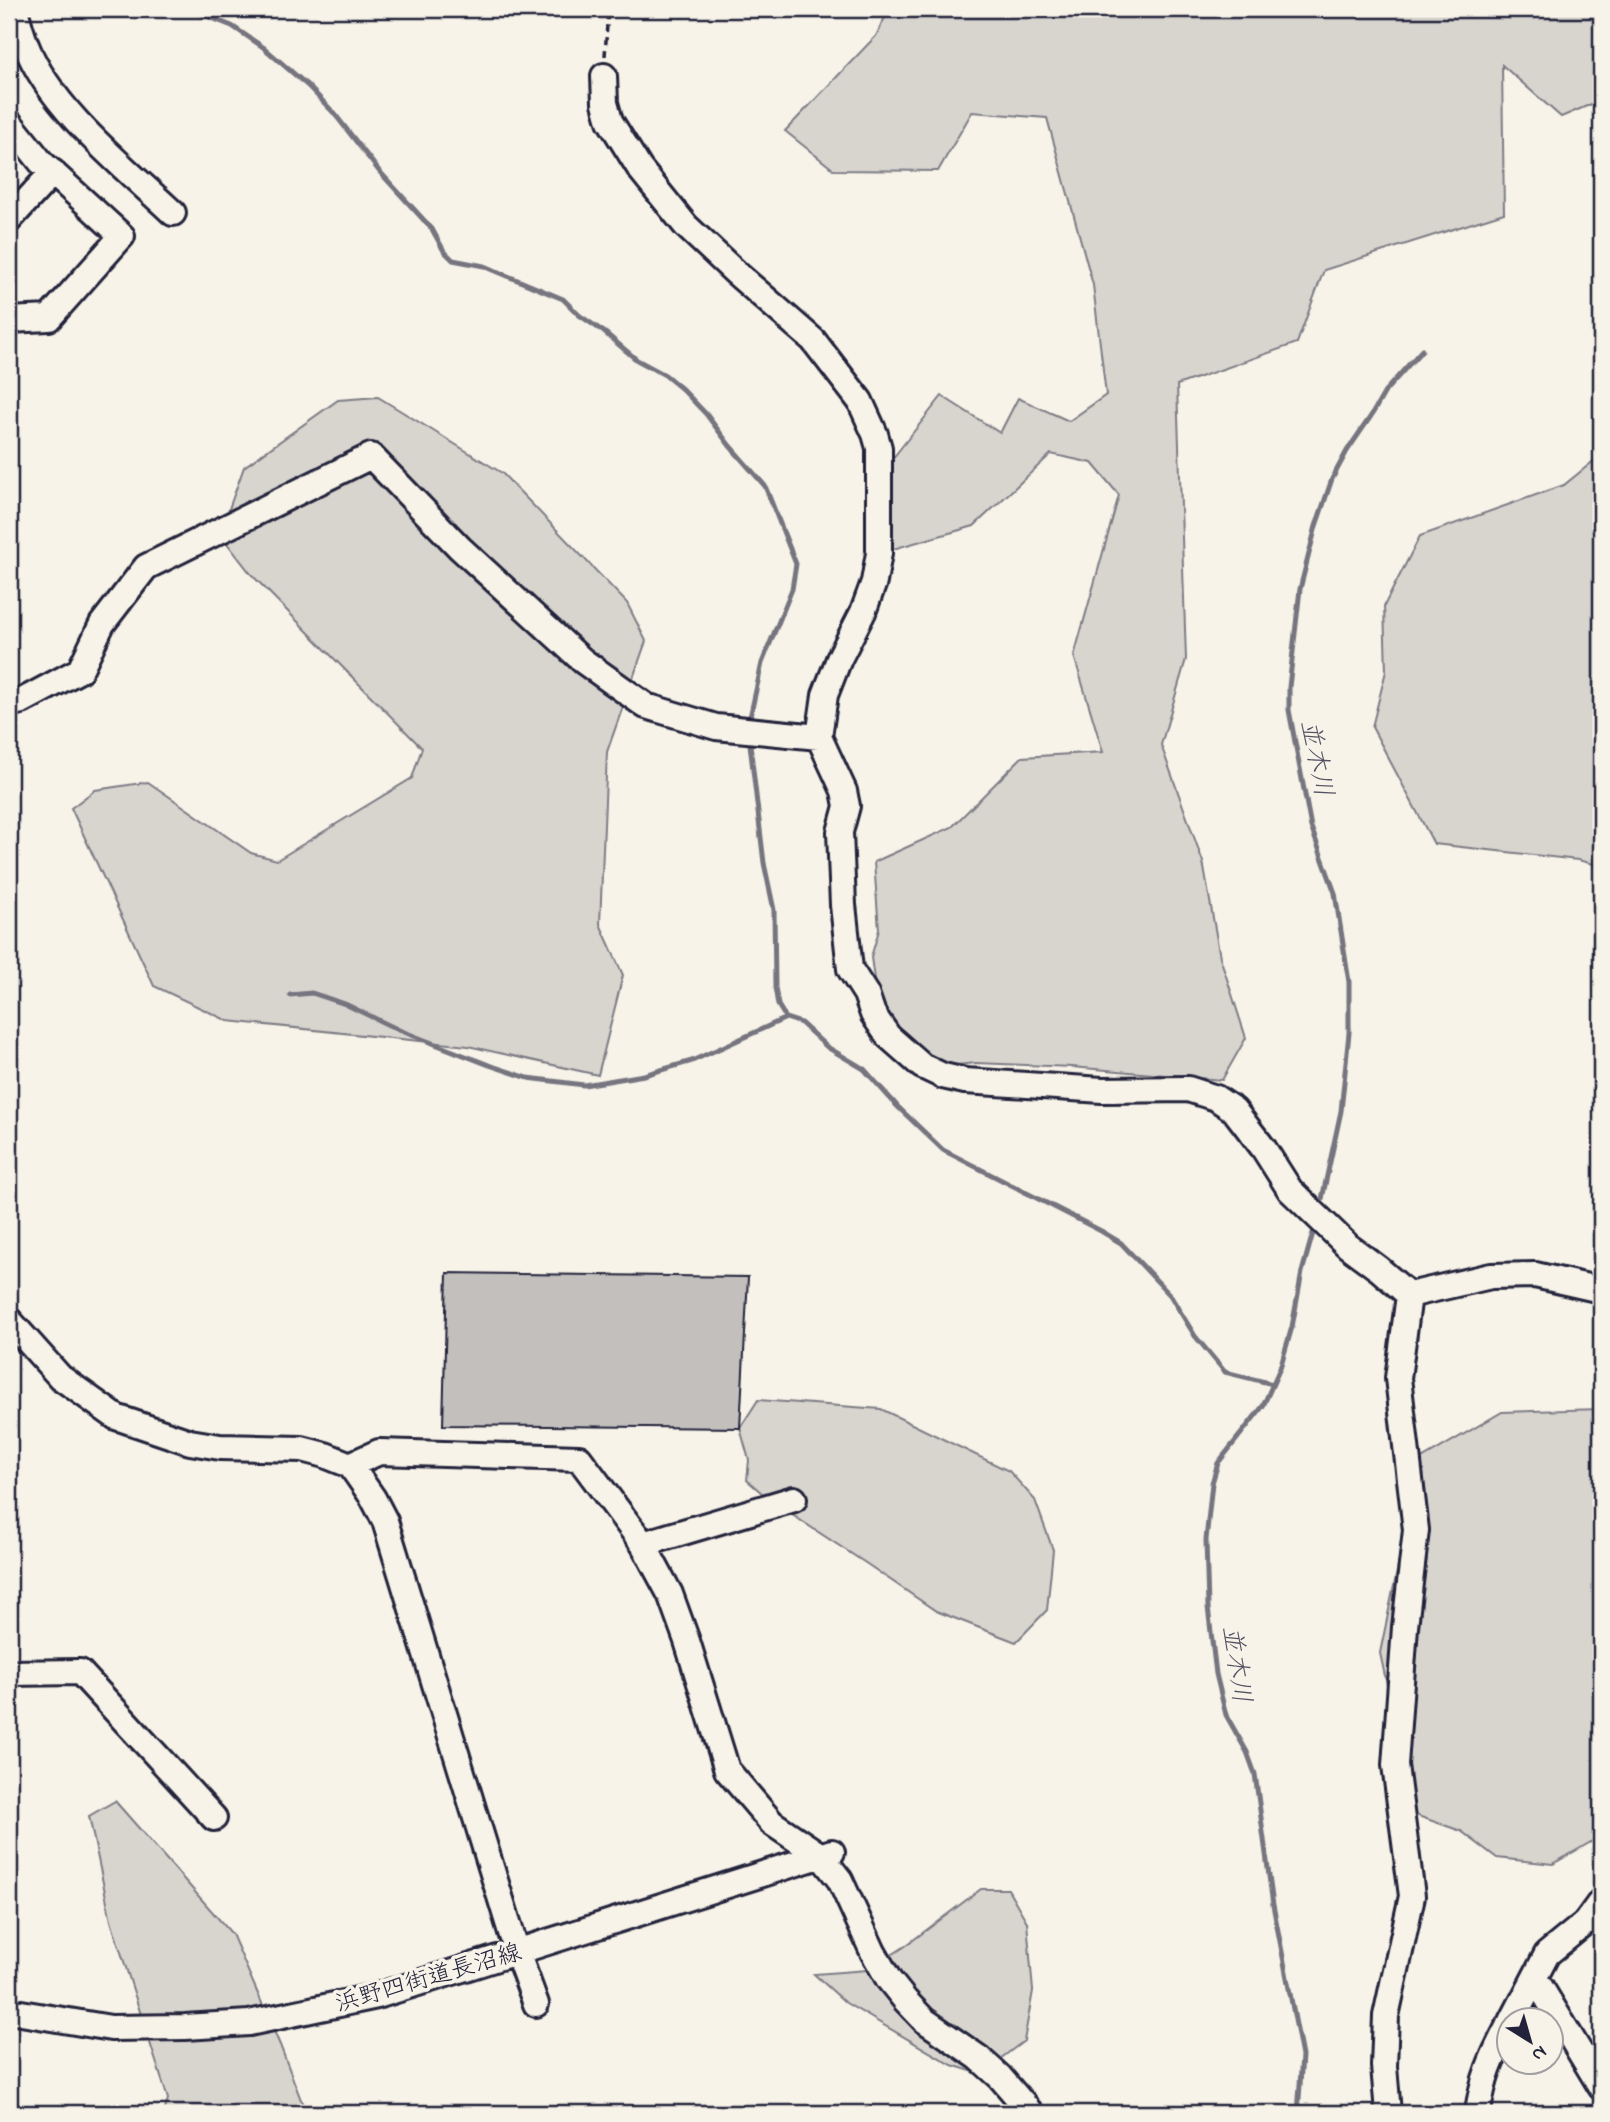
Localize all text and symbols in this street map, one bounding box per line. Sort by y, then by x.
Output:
water label: 並木川 [1289,717,1341,800]
water label: 並木川 [1211,1623,1259,1706]
street label: 浜野四街道長沼線 [332,1936,526,2023]
north arrow [1494,2007,1564,2076]
text: N [1525,2038,1552,2067]

